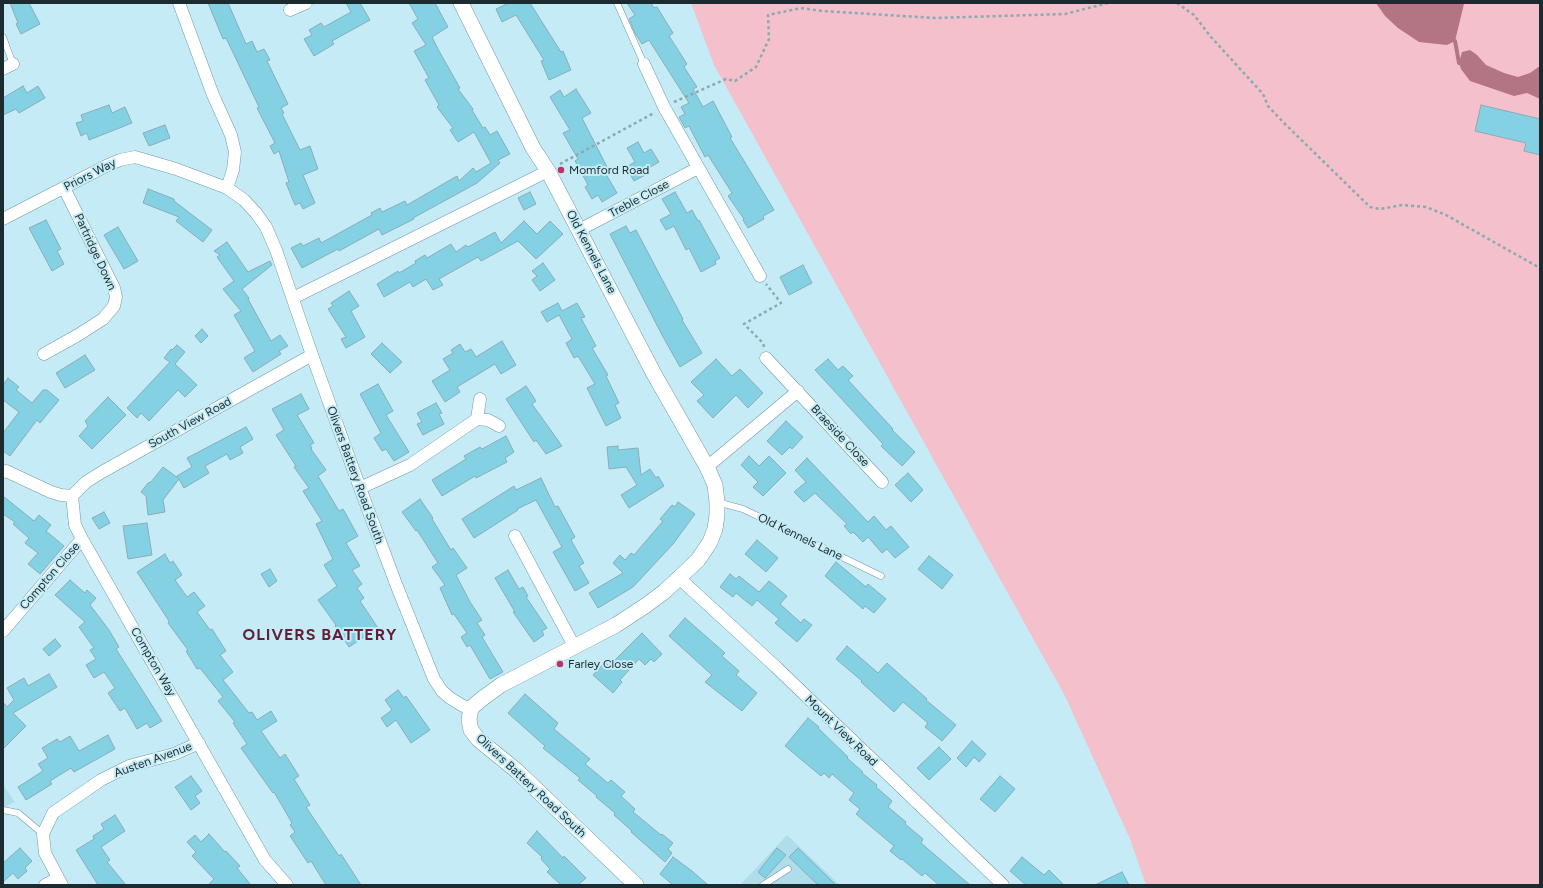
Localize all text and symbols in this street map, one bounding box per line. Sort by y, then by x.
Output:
street label: Priors Way [61,156,119,194]
place label: Momford Road [569,163,649,177]
marker: Momford Road [556,165,566,175]
street label: Treble Close [606,177,672,221]
street label: Old Kennels Lane [563,208,619,296]
street label: Partridge Down [71,211,119,293]
street label: South View Road [146,394,234,452]
street label: Braeside Close [808,402,872,470]
street label: Olivers Battery Road South [323,404,387,546]
street label: Old Kennels Lane [755,510,845,564]
street label: Compton Close [17,539,83,613]
street label: Compton Way [127,625,179,699]
district label: OLIVERS BATTERY [243,625,397,645]
place label: Farley Close [568,657,633,671]
marker: Farley Close [555,659,565,669]
street label: Mount View Road [802,693,880,769]
street label: Olivers Battery Road South [473,731,589,841]
street label: Austen Avenue [112,739,194,781]

